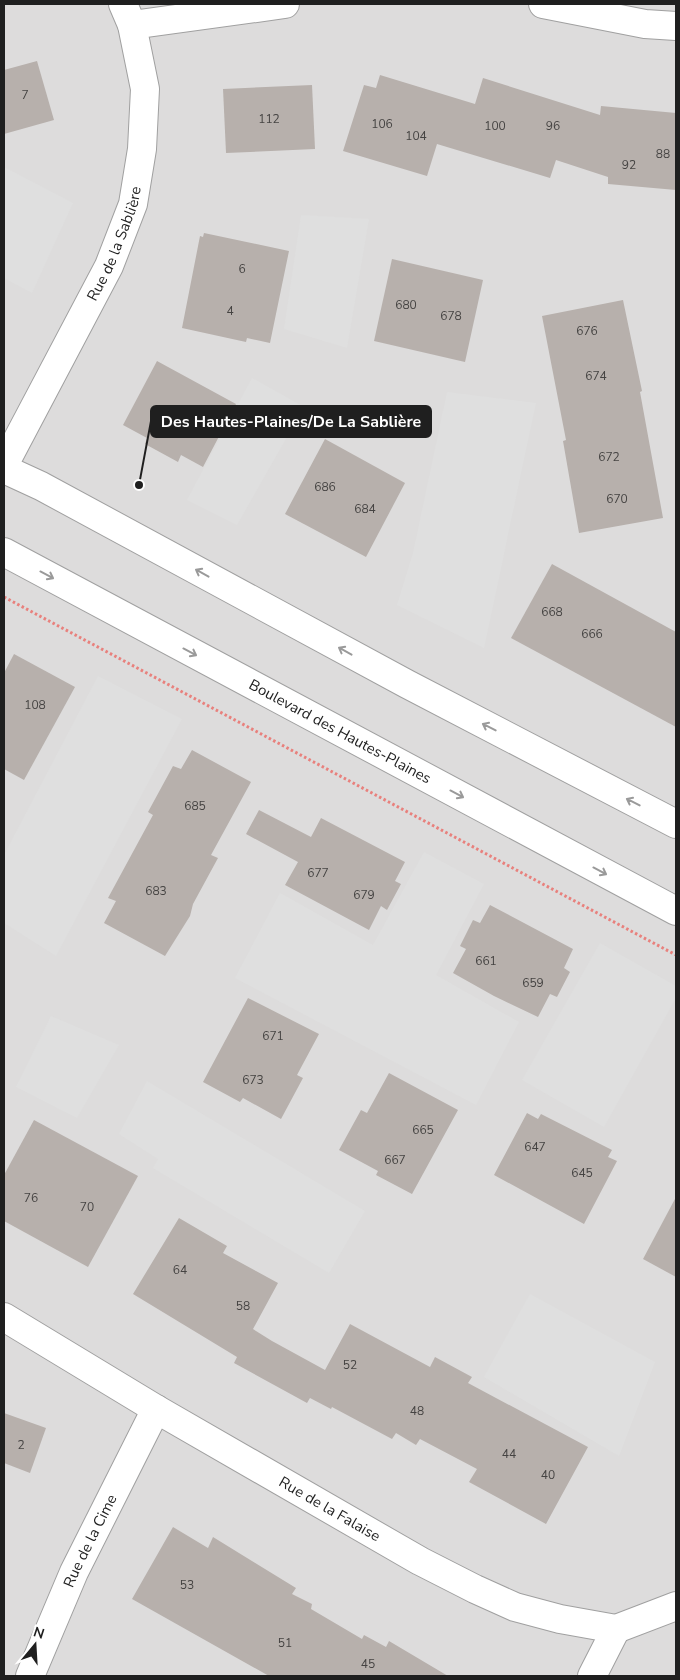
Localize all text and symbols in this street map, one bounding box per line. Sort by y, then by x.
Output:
house number: 7 [21,87,29,103]
house number: 112 [258,111,280,127]
house number: 106 [371,116,393,132]
house number: 100 [484,118,506,134]
house number: 96 [546,118,560,134]
house number: 104 [405,128,427,144]
house number: 88 [656,146,670,162]
house number: 92 [622,157,636,173]
street label: Rue de la Sablière [82,185,146,304]
house number: 6 [238,261,246,277]
house number: 680 [395,297,417,313]
house number: 4 [226,303,234,319]
house number: 678 [440,308,462,324]
house number: 676 [576,323,598,339]
house number: 674 [585,368,607,384]
callout: Des Hautes-Plaines/De La Sablière [151,406,431,437]
text: Des Hautes-Plaines/De La Sablière [161,411,422,433]
house number: 672 [598,449,620,465]
house number: 686 [314,479,336,495]
house number: 670 [606,491,628,507]
house number: 684 [354,501,376,517]
one-way arrow [196,568,210,578]
one-way arrow [39,570,54,580]
house number: 668 [541,604,563,620]
house number: 666 [581,626,603,642]
one-way arrow [338,646,353,655]
one-way arrow [182,647,197,657]
street label: Boulevard des Hautes-Plaines [245,675,435,788]
house number: 108 [24,697,46,713]
one-way arrow [482,722,497,731]
one-way arrow [449,789,464,799]
one-way arrow [626,797,641,806]
house number: 685 [184,798,206,814]
house number: 677 [307,865,329,881]
one-way arrow [593,866,607,876]
house number: 683 [145,883,167,899]
house number: 679 [353,887,375,903]
house number: 661 [475,953,497,969]
house number: 659 [522,975,544,991]
house number: 671 [262,1028,284,1044]
house number: 673 [242,1072,264,1088]
house number: 665 [412,1122,434,1138]
house number: 647 [524,1139,546,1155]
house number: 667 [384,1152,406,1168]
house number: 645 [571,1165,593,1181]
house number: 76 [24,1190,38,1206]
house number: 70 [80,1199,94,1215]
house number: 64 [173,1262,187,1278]
house number: 58 [236,1298,250,1314]
house number: 52 [343,1357,357,1373]
house number: 48 [410,1403,424,1419]
house number: 2 [17,1437,25,1453]
house number: 44 [502,1446,516,1462]
house number: 40 [541,1467,555,1483]
street label: Rue de la Falaise [275,1472,384,1546]
street label: Rue de la Cime [59,1491,122,1590]
house number: 53 [180,1577,194,1593]
north arrow [10,1620,60,1670]
text: N [31,1622,47,1644]
house number: 51 [278,1635,292,1651]
house number: 45 [361,1656,375,1672]

